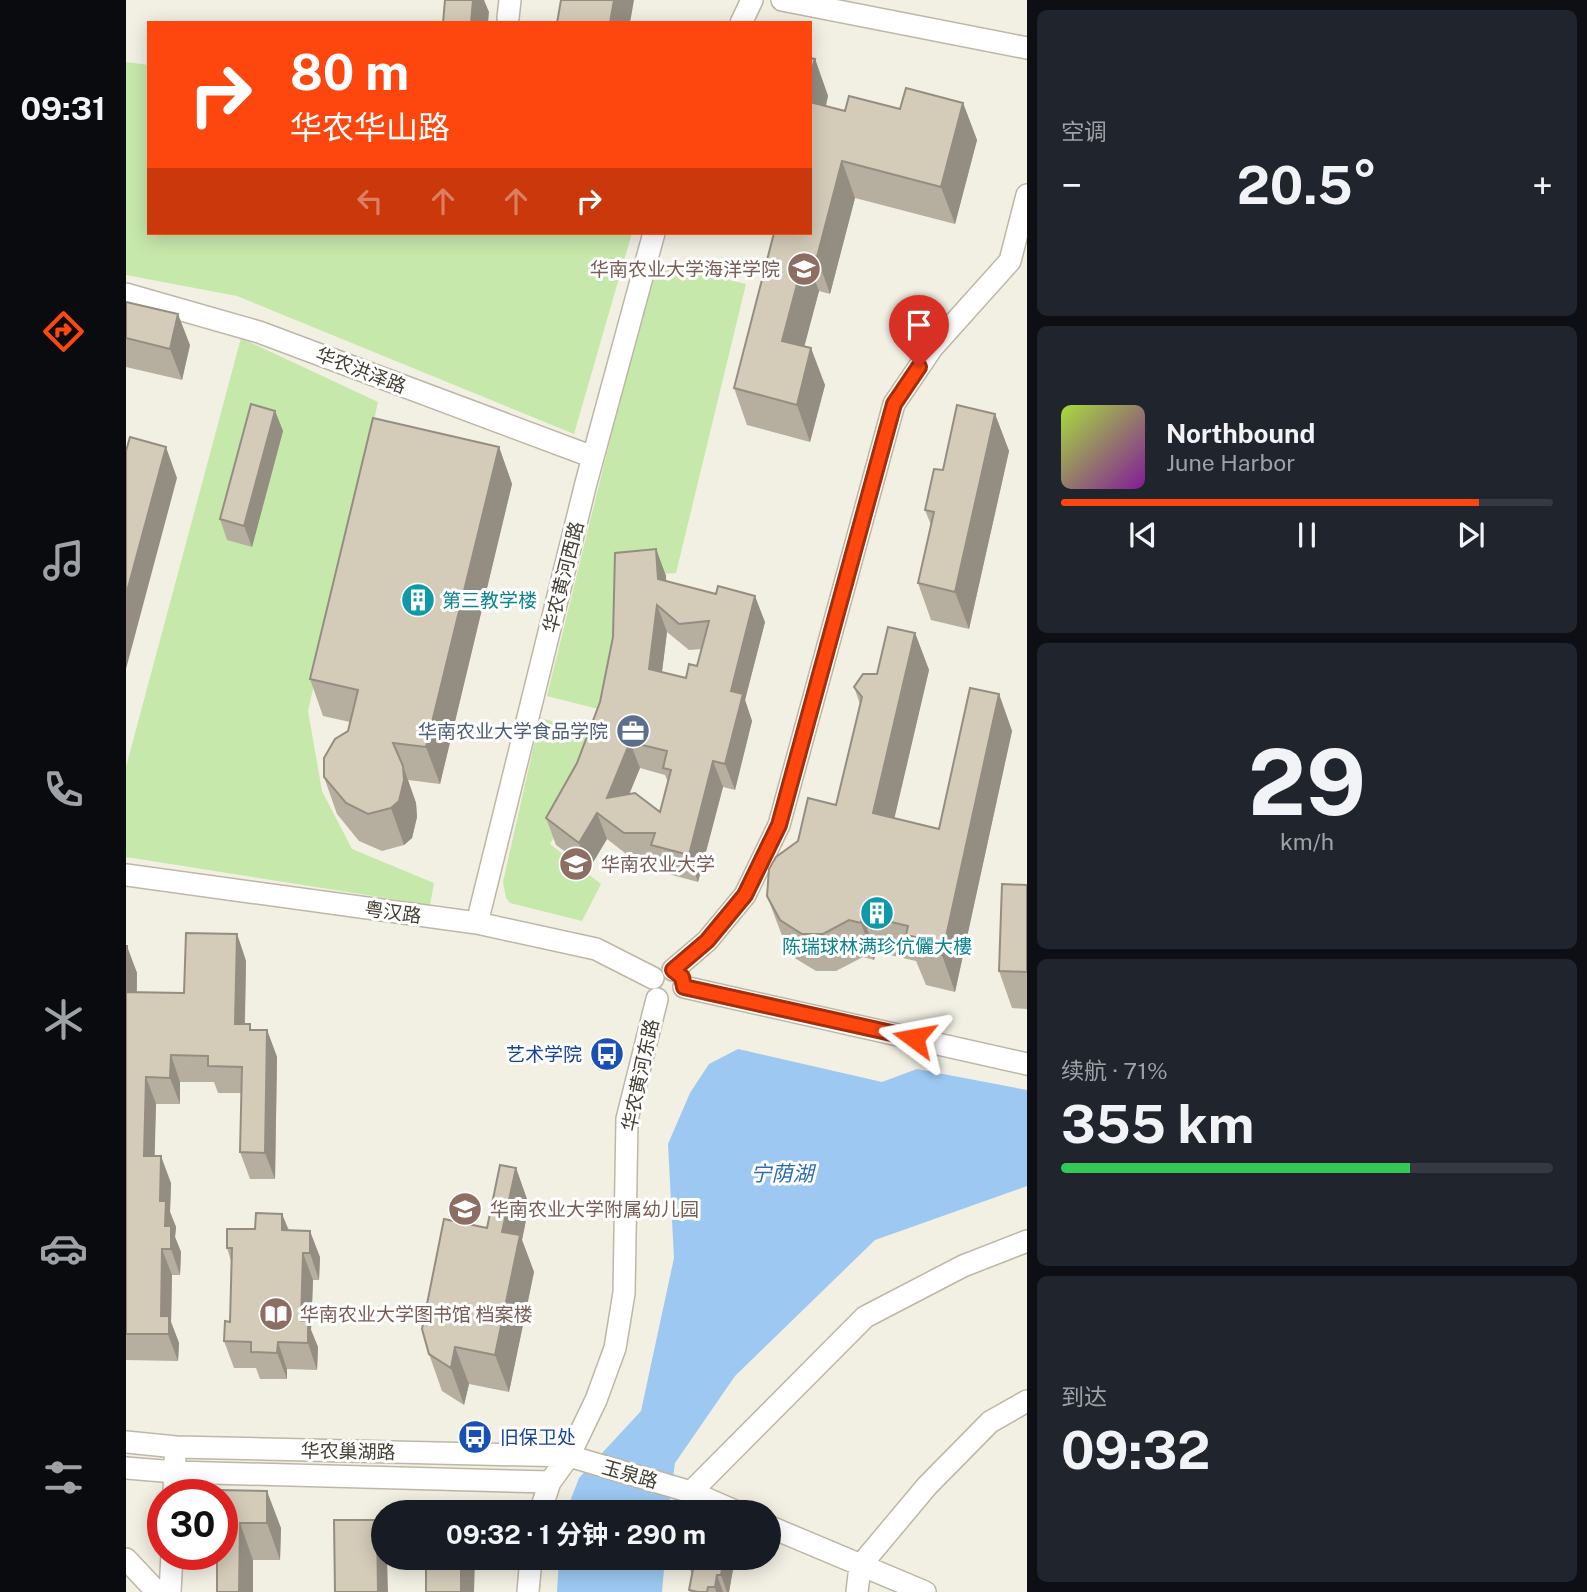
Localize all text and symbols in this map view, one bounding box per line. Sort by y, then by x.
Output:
text: 80 m [290,43,409,101]
icon: right [175,49,266,140]
text: 09:31 [20,90,106,127]
text: 华农华山路 [290,109,450,146]
text: 空调 [1061,118,1107,145]
text: 20.5° [1237,155,1377,216]
text: − [1061,163,1082,208]
text: + [1532,163,1553,208]
icon: left [351,182,389,220]
icon: ahead [424,182,462,220]
icon: ahead [497,182,535,220]
icon: right [570,182,608,220]
school or university icon: 华南农业大学海洋学院 [785,250,823,288]
place label: 华南农业大学海洋学院 [590,258,780,280]
pin [889,295,949,367]
icon: arrive [900,306,938,344]
icon: directions [39,307,88,356]
street label: 华农洪泽路 [313,343,409,397]
text: Northbound [1166,418,1315,449]
text: June Harbor [1166,449,1295,476]
icon: previous [1124,516,1162,554]
icon: pause [1288,516,1326,554]
icon: next [1452,516,1490,554]
street label: 华农黄河西路 [539,519,587,635]
icon: music [39,536,88,585]
building icon: 第三教学楼 [399,581,437,619]
place label: 第三教学楼 [442,589,537,611]
office icon: 华南农业大学食品学院 [614,712,652,750]
place label: 华南农业大学食品学院 [418,720,608,742]
text: 29 [1248,729,1366,835]
icon: phone [39,765,88,814]
text: km/h [1280,828,1334,855]
school or university icon: 华南农业大学 [557,845,595,883]
place label: 华南农业大学 [601,853,715,875]
building icon: 陈瑞球林满珍伉儷大樓 [858,894,896,932]
street label: 粤汉路 [363,897,423,927]
place label: 陈瑞球林满珍伉儷大樓 [782,935,972,957]
icon: climate [39,995,88,1044]
position arrow [877,1001,951,1075]
street label: 华农黄河东路 [617,1017,663,1133]
bus stop icon: 艺术学院 [588,1035,626,1073]
place label: 艺术学院 [506,1043,582,1065]
text: 续航 · 71% [1061,1057,1168,1084]
text: 355 km [1061,1094,1254,1155]
water label: 宁荫湖 [751,1161,816,1186]
school or university icon: 华南农业大学附属幼儿园 [446,1190,484,1228]
place label: 华南农业大学附属幼儿园 [490,1198,699,1220]
icon: car [39,1224,88,1273]
library icon: 华南农业大学图书馆 档案楼 [257,1295,295,1333]
place label: 华南农业大学图书馆 档案楼 [300,1303,533,1325]
text: 到达 [1061,1383,1107,1410]
bus stop icon: 旧保卫处 [456,1418,494,1456]
text: 09:32 [1061,1420,1210,1481]
place label: 旧保卫处 [500,1426,576,1448]
street label: 华农巢湖路 [300,1439,396,1463]
icon: filters [39,1453,88,1502]
street label: 玉泉路 [600,1456,660,1492]
speed limit sign: 30 [147,1479,238,1570]
text: 09:32 · 1 分钟 · 290 m [446,1519,706,1550]

